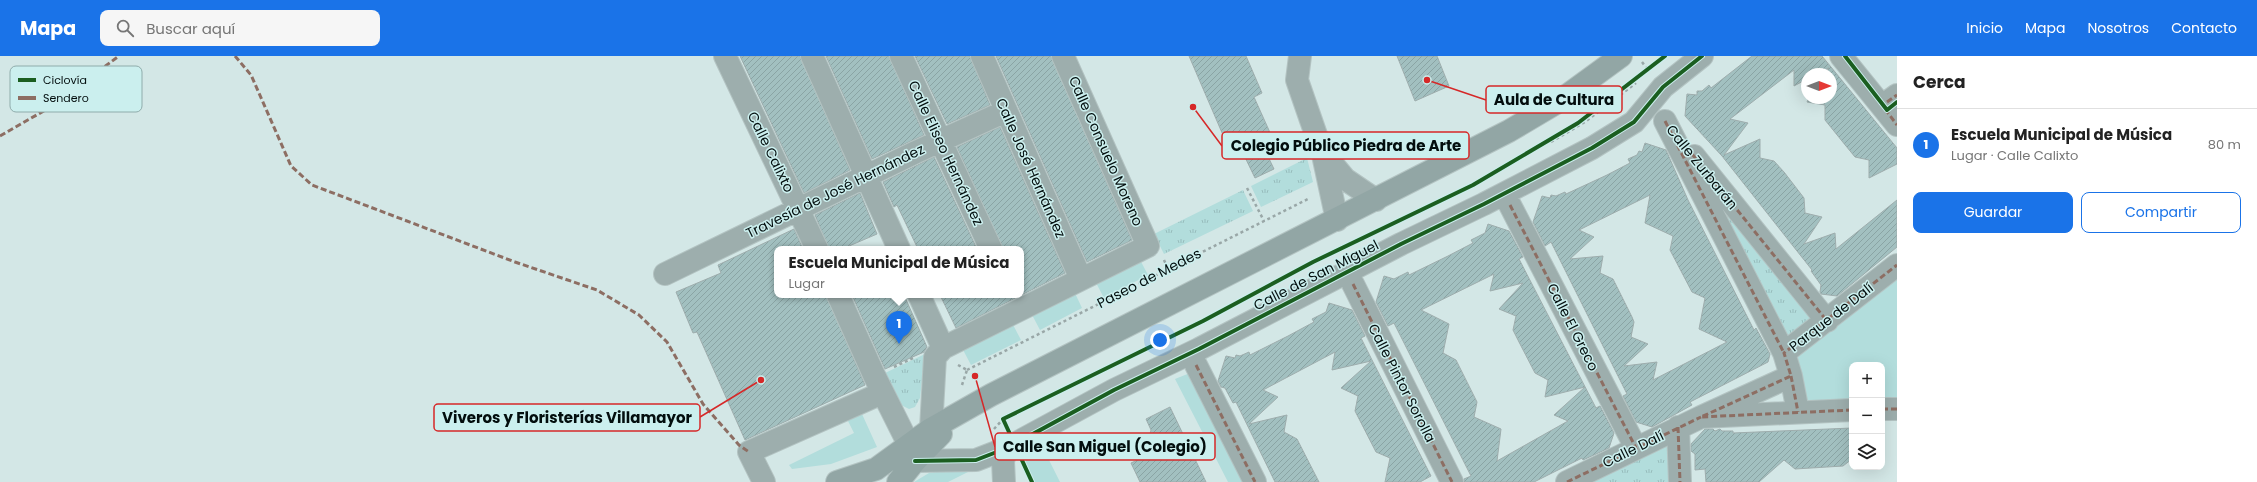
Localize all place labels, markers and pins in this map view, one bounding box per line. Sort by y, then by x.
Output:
callout: Aula de Cultura [1486,86,1622,113]
callout: Colegio Público Piedra de Arte [1222,132,1469,159]
pin: 1 [886,311,912,344]
callout: Viveros y Floristerías Villamayor [434,404,700,431]
callout: Calle San Miguel (Colegio) [995,433,1215,460]

